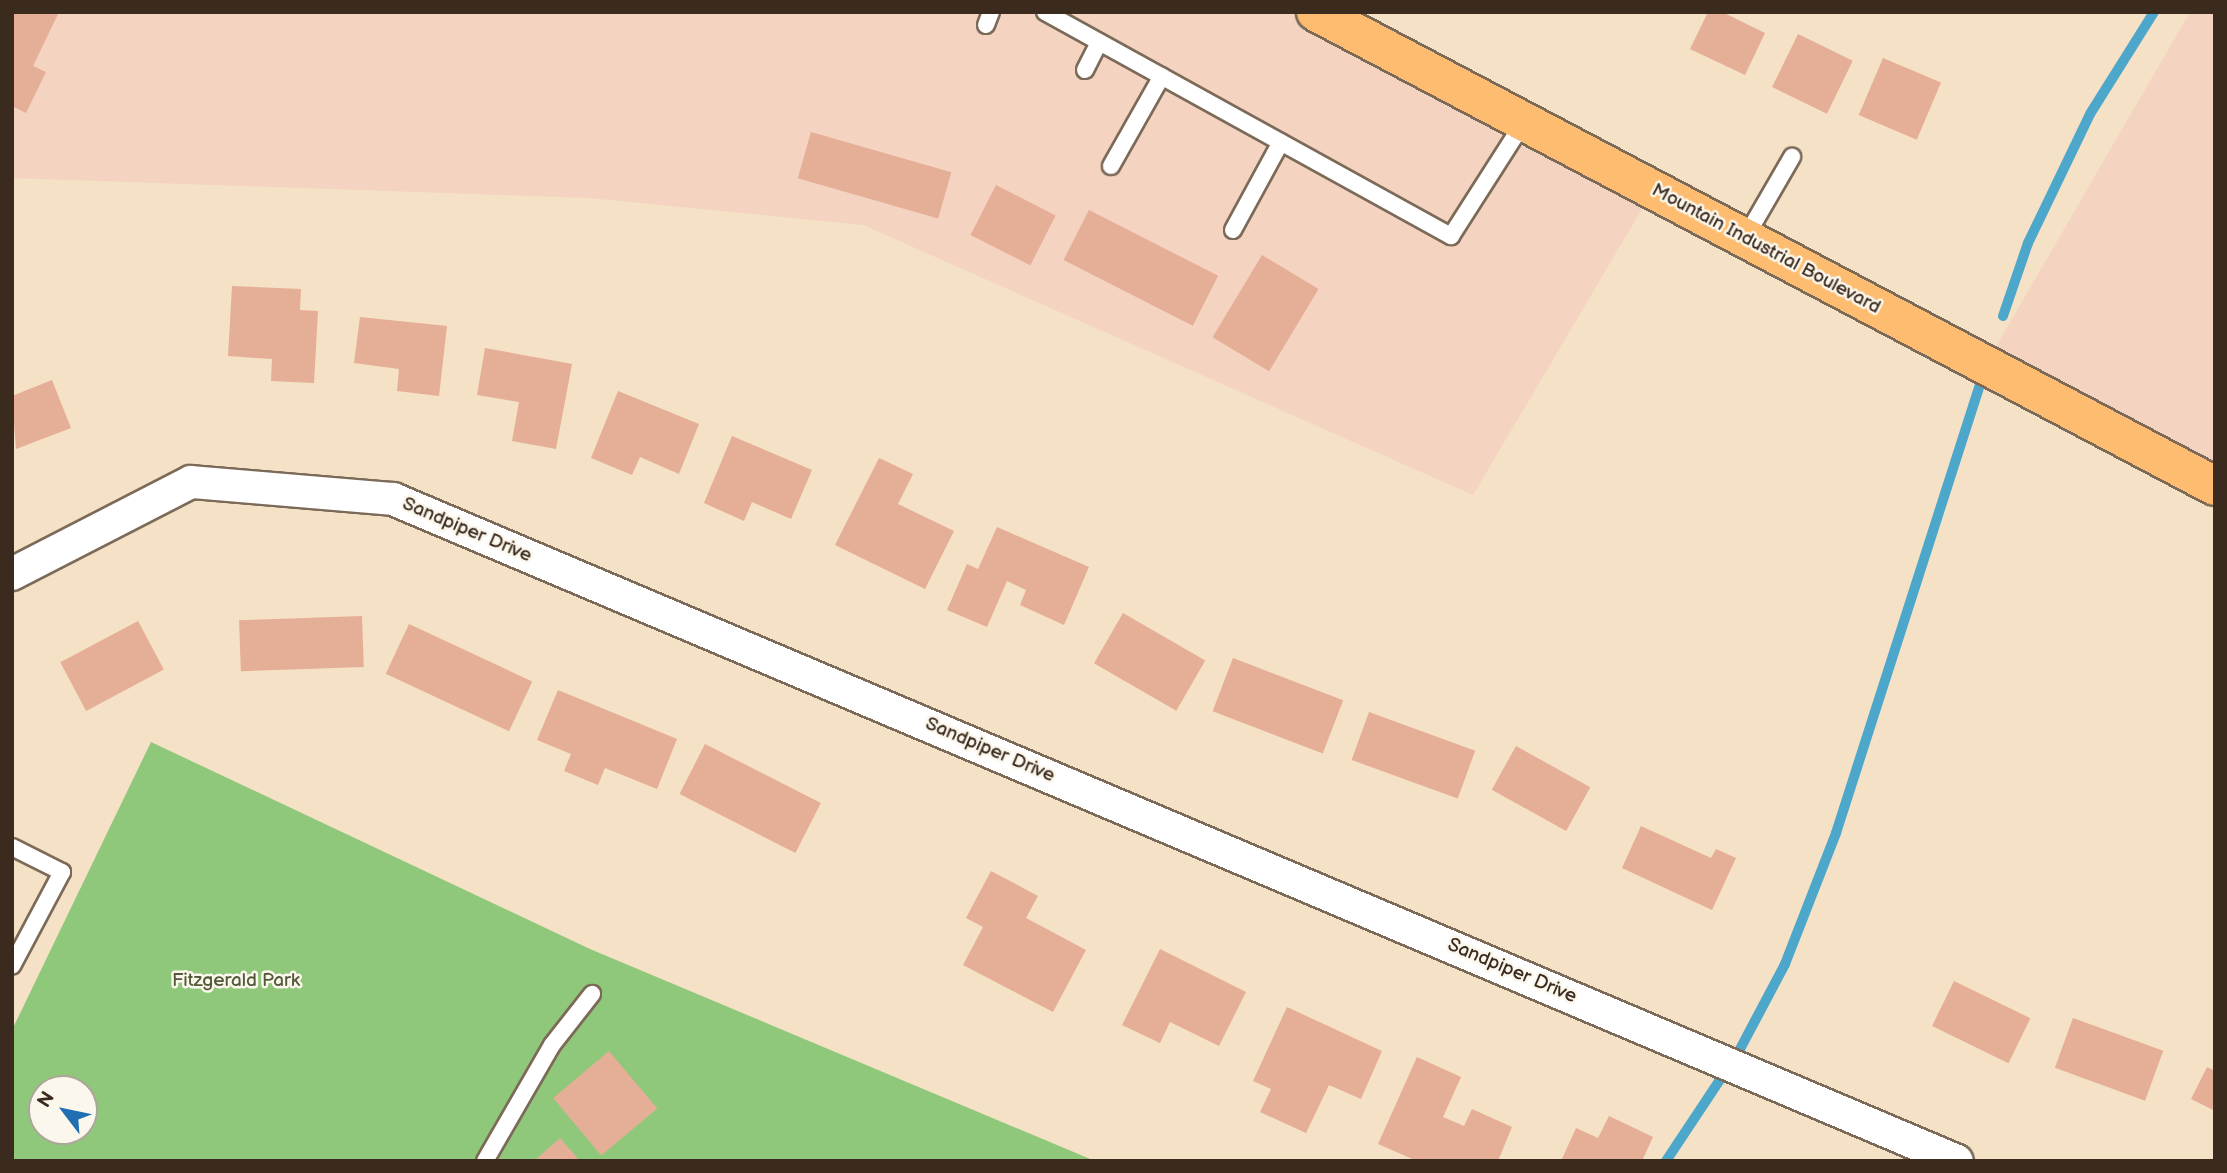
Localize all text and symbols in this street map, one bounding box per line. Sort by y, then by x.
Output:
street label: Mountain Industrial Boulevard [1648,179,1884,319]
street label: Sandpiper Drive [399,492,535,568]
street label: Sandpiper Drive [922,712,1058,788]
street label: Sandpiper Drive [1444,933,1580,1009]
park label: Fitzgerald Park [172,970,300,992]
north arrow [28,1075,98,1145]
text: N [33,1088,60,1112]

